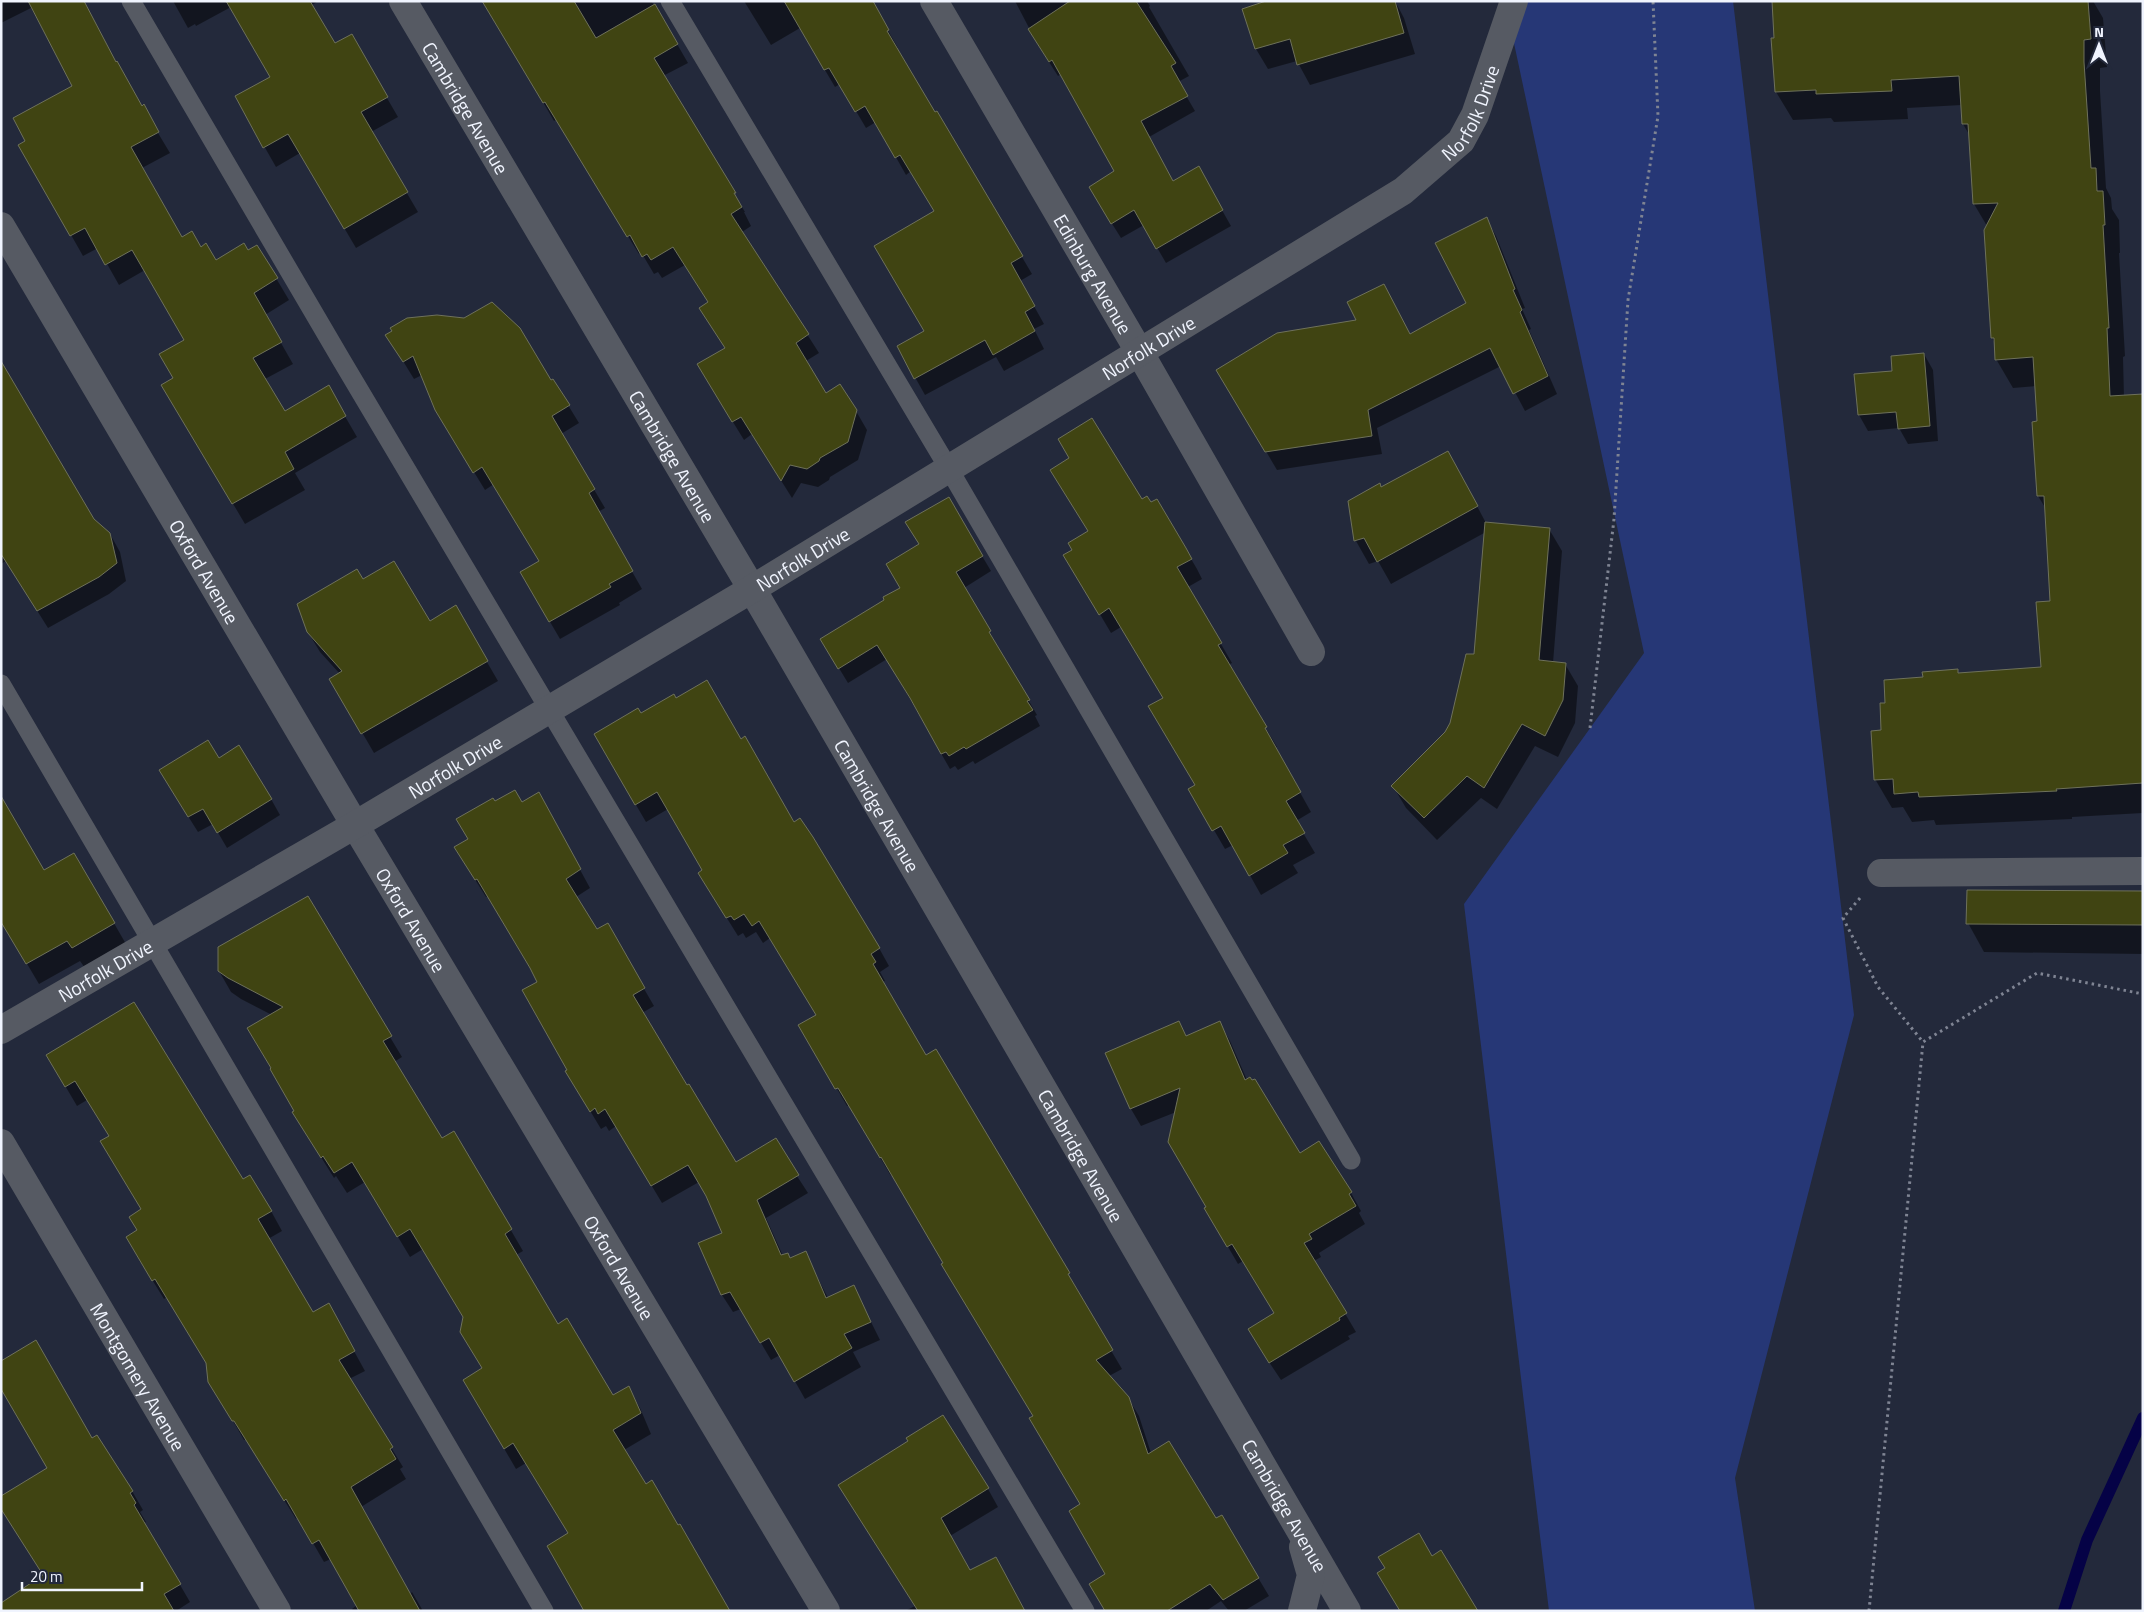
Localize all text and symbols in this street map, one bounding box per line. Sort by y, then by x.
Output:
north arrow [2074,20,2124,70]
text: N [2094,21,2104,42]
street label: Cambridge Avenue [416,36,517,179]
street label: Norfolk Drive [1434,61,1506,167]
street label: Edinburg Avenue [1047,208,1140,339]
street label: Norfolk Drive [1096,307,1200,387]
street label: Cambridge Avenue [622,384,724,528]
street label: Oxford Avenue [163,513,247,629]
street label: Norfolk Drive [750,518,855,598]
street label: Norfolk Drive [402,727,507,805]
street label: Cambridge Avenue [828,733,928,877]
street label: Oxford Avenue [369,862,454,977]
street label: Norfolk Drive [52,931,157,1009]
street label: Cambridge Avenue [1031,1083,1132,1227]
street label: Oxford Avenue [577,1209,662,1325]
street label: Montgomery Avenue [84,1297,194,1456]
street label: Cambridge Avenue [1235,1433,1336,1577]
scale bar [22,1560,142,1592]
text: 20 m [30,1565,63,1588]

